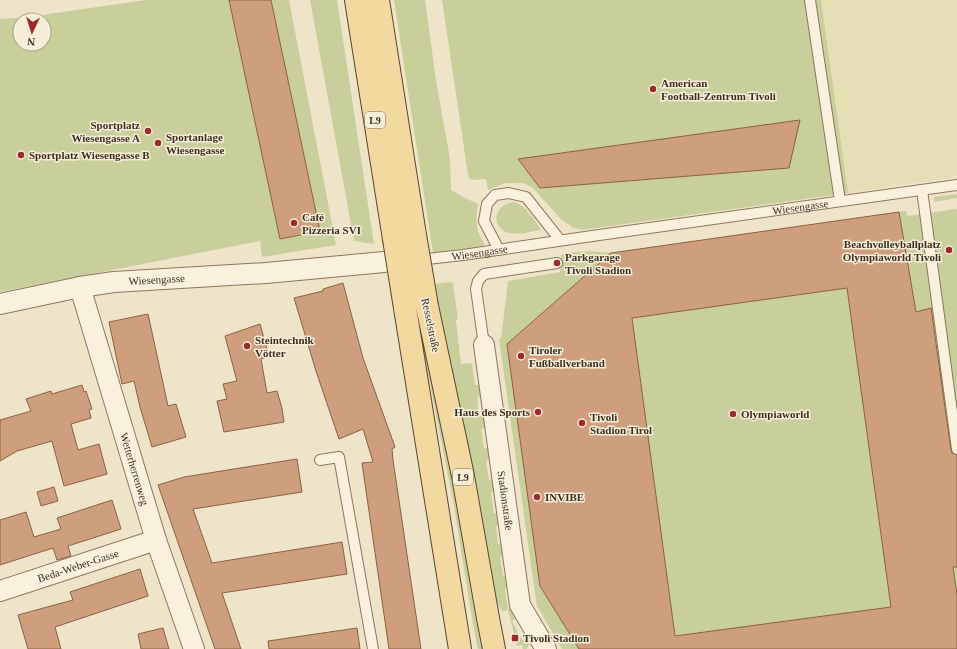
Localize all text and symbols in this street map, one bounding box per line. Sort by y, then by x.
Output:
north arrow [12,12,52,52]
text: N [27,36,36,48]
place label: American Football-Zentrum Tivoli [661,77,776,102]
marker: American Football-Zentrum Tivoli [648,84,658,94]
road number: L9 [365,112,385,128]
place label: Sportplatz Wiesengasse A [71,119,140,144]
marker: Sportplatz Wiesengasse A [143,126,153,136]
place label: Sportanlage Wiesengasse [166,131,225,156]
marker: Sportanlage Wiesengasse [153,138,163,148]
place label: Sportplatz Wiesengasse B [29,149,150,161]
marker: Sportplatz Wiesengasse B [16,150,26,160]
street label: Wiesengasse [772,197,829,217]
place label: Café Pizzeria SVI [302,211,361,236]
marker: Café Pizzeria SVI [289,218,299,228]
place label: Beachvolleyballplatz Olympiaworld Tivoli [843,238,941,263]
street label: Wiesengasse [451,243,508,262]
marker: Beachvolleyballplatz Olympiaworld Tivoli [944,245,954,255]
place label: Parkgarage Tivoli Stadion [565,251,631,276]
marker: Parkgarage Tivoli Stadion [552,258,562,268]
street label: Wiesengasse [128,272,185,287]
street label: Resselstraße [419,297,443,353]
place label: Steintechnik Vötter [255,334,315,359]
marker: Steintechnik Vötter [242,341,252,351]
place label: Tiroler Fußballverband [529,344,605,369]
marker: Tiroler Fußballverband [516,351,526,361]
place label: Haus des Sports [454,406,531,418]
marker: Haus des Sports [533,407,543,417]
place label: Olympiaworld [741,408,809,420]
marker: Olympiaworld [728,409,738,419]
place label: Tivoli Stadion Tirol [590,411,652,436]
marker: Tivoli Stadion Tirol [577,418,587,428]
street label: Wetterherrenweg [118,431,151,507]
road number: L9 [453,469,473,485]
street label: Stadionstraße [495,470,516,531]
place label: INVIBE [545,491,584,503]
marker: INVIBE [532,492,542,502]
street label: Beda-Weber-Gasse [36,547,120,584]
place label: Tivoli Stadion [523,632,589,644]
marker: Tivoli Stadion [510,633,520,643]

